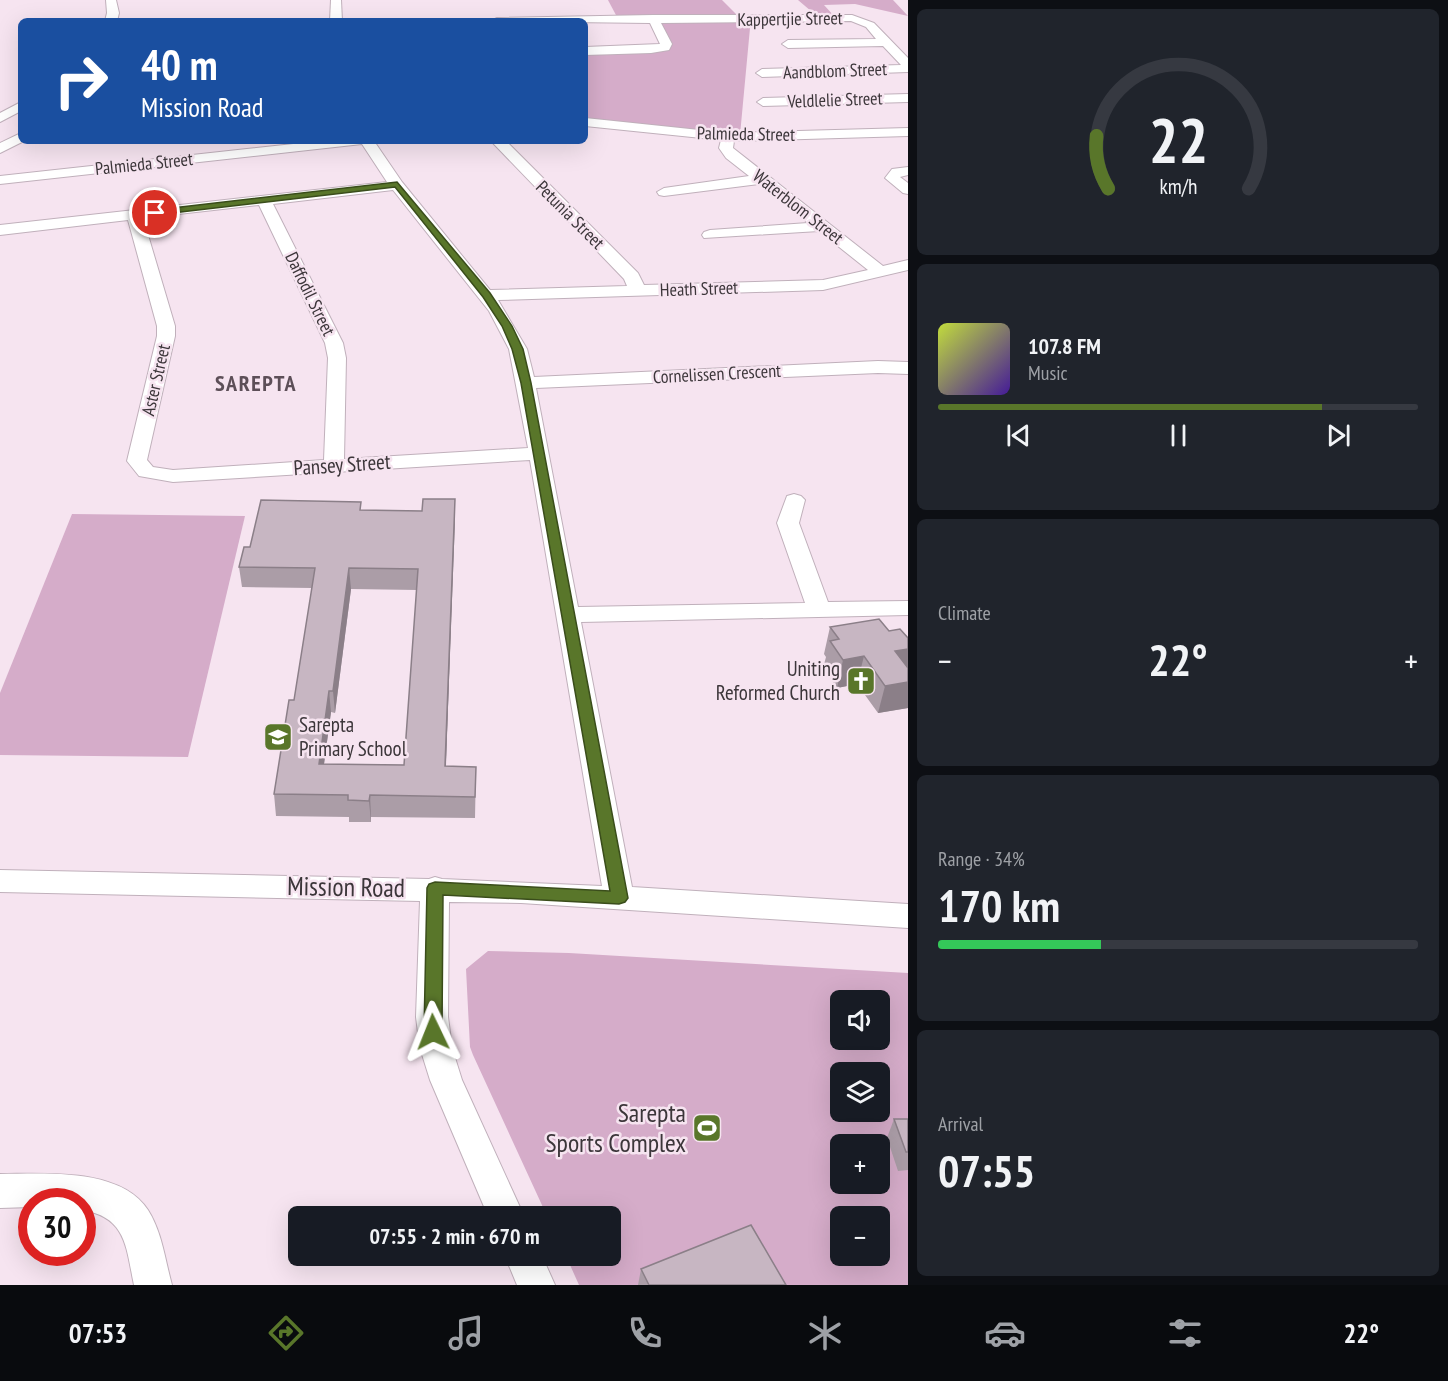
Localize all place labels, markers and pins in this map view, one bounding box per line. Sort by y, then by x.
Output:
pin [129,187,180,238]
place label: Uniting Reformed Church [716,655,840,706]
church icon: Uniting Reformed Church [845,665,877,697]
place label: Sarepta Primary School [299,711,407,762]
school or university icon: Sarepta Primary School [262,721,294,753]
place label: Sarepta Sports Complex [545,1096,686,1159]
sports icon: Sarepta Sports Complex [691,1112,723,1144]

